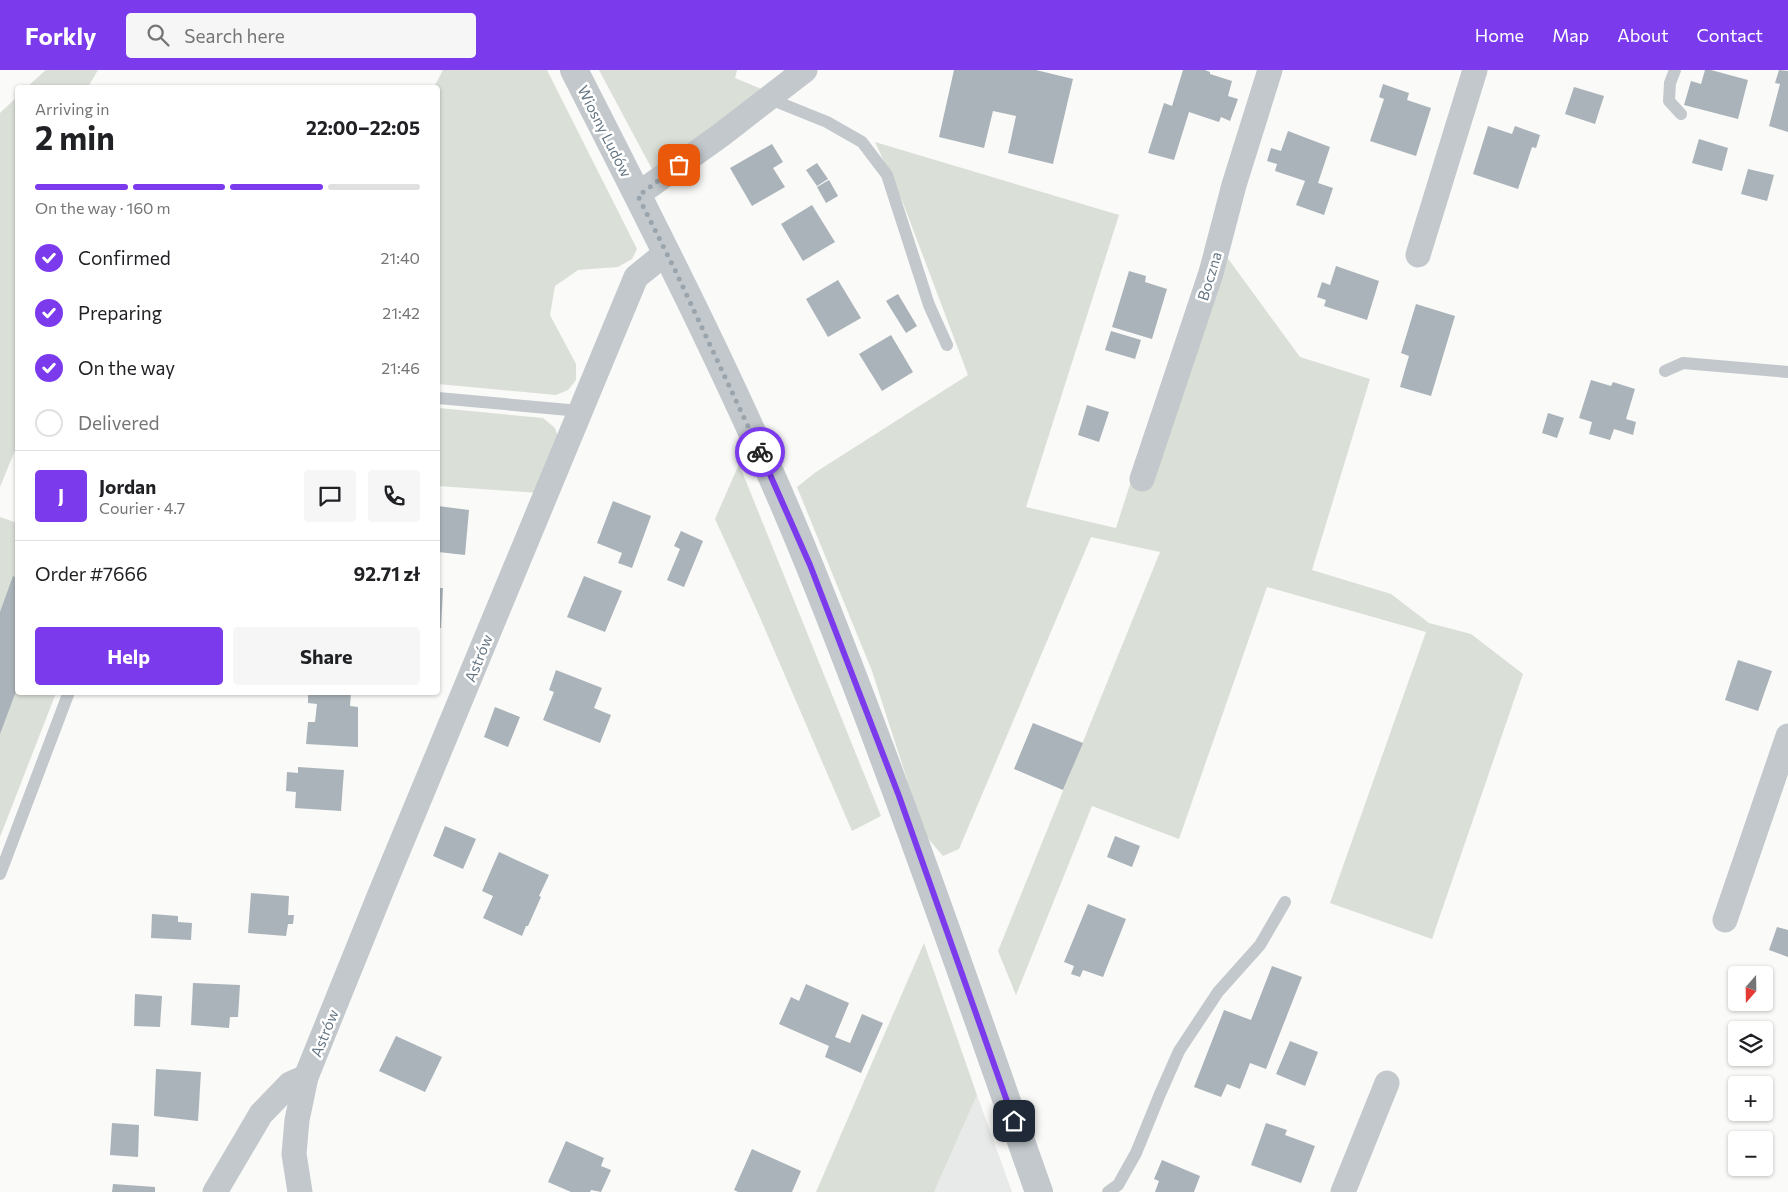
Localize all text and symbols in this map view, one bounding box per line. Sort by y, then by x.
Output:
search box [126,13,476,58]
text: Forkly [25,21,96,50]
icon: search [144,21,172,49]
text: Search here [184,24,285,47]
text: Home [1475,24,1524,46]
text: Map [1552,24,1589,46]
text: About [1617,24,1669,46]
text: Contact [1697,24,1763,46]
street label: Wiosny Ludów [574,82,636,180]
text: Arriving in [35,99,109,118]
text: 22:00–22:05 [306,116,420,139]
text: 2 min [35,117,115,157]
pin [658,144,700,186]
icon: bag [665,151,693,179]
text: On the way · 160 m [35,198,171,217]
icon: check [35,244,63,272]
text: Confirmed [78,246,171,269]
text: 21:40 [380,248,420,267]
street label: Boczna [1193,249,1225,303]
icon: check [35,299,63,327]
text: Preparing [78,301,162,324]
text: 21:42 [382,303,420,322]
icon: check [35,354,63,382]
text: On the way [78,356,175,379]
text: 21:46 [381,358,420,377]
text: Delivered [78,411,159,434]
courier [735,427,785,477]
icon: bike [746,438,774,466]
button: chat [304,470,356,522]
button: phone [368,470,420,522]
text: Jordan [99,475,156,498]
text: J [58,484,64,507]
text: Courier · 4.7 [99,498,185,517]
text: Order #7666 [35,562,148,585]
text: 92.71 zł [354,562,420,585]
button: Help [35,627,223,685]
button: Share [233,627,420,685]
street label: Astrów [460,632,496,684]
north arrow [1728,966,1772,1011]
map controls [1728,966,1773,1176]
street label: Astrów [306,1007,342,1059]
button: layers [1728,1021,1773,1066]
button: + [1728,1076,1773,1121]
pin [993,1100,1035,1142]
icon: home [1000,1107,1028,1135]
button: − [1728,1131,1773,1176]

